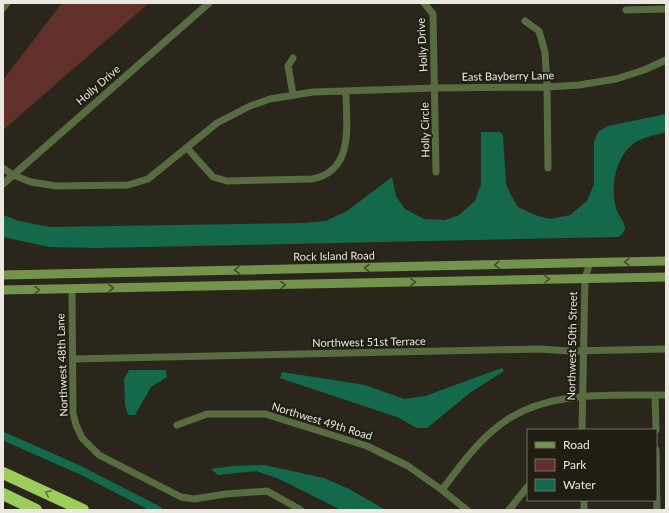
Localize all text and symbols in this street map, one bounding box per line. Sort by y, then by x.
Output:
street label: Holly Drive [414,17,429,72]
street label: Holly Drive [73,62,122,107]
street label: East Bayberry Lane [462,68,555,83]
street label: Holly Circle [418,102,431,158]
street label: Rock Island Road [293,248,375,263]
one-way arrow [624,258,630,266]
one-way arrow [494,261,500,269]
one-way arrow [364,263,370,272]
one-way arrow [234,266,240,275]
one-way arrow [544,275,550,283]
one-way arrow [410,278,416,286]
one-way arrow [280,280,286,289]
one-way arrow [108,284,114,292]
one-way arrow [34,285,40,294]
street label: Northwest 50th Street [564,291,579,401]
street label: Northwest 48th Lane [53,313,70,417]
street label: Northwest 51st Terrace [312,334,426,349]
street label: Northwest 49th Road [270,399,374,442]
legend [527,429,657,501]
text: Road [563,437,590,452]
text: Park [563,457,587,472]
text: Water [563,477,596,492]
one-way arrow [44,490,51,498]

